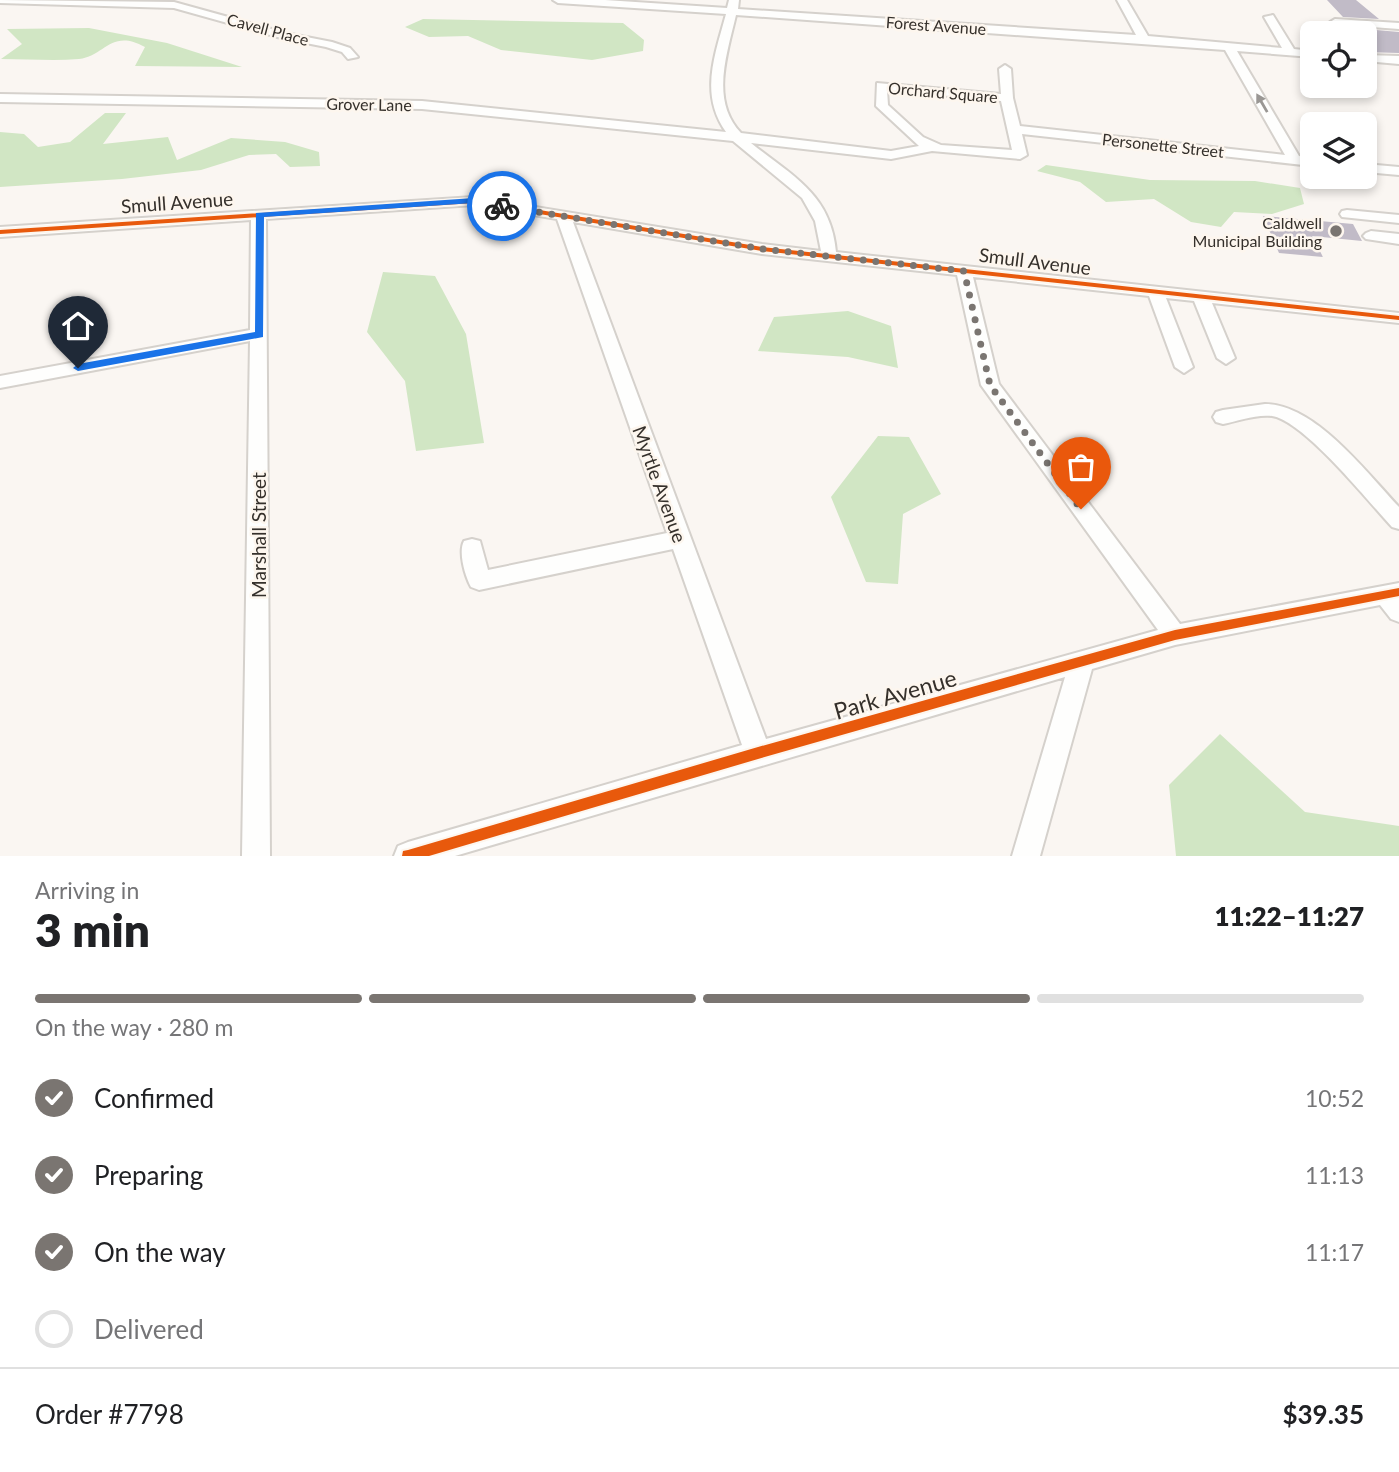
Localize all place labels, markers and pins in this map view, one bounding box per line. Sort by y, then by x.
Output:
place label: Caldwell Municipal Building [1193,213,1322,250]
marker: Caldwell Municipal Building [1328,223,1344,239]
pin [48,296,108,368]
pin [1051,437,1111,509]

